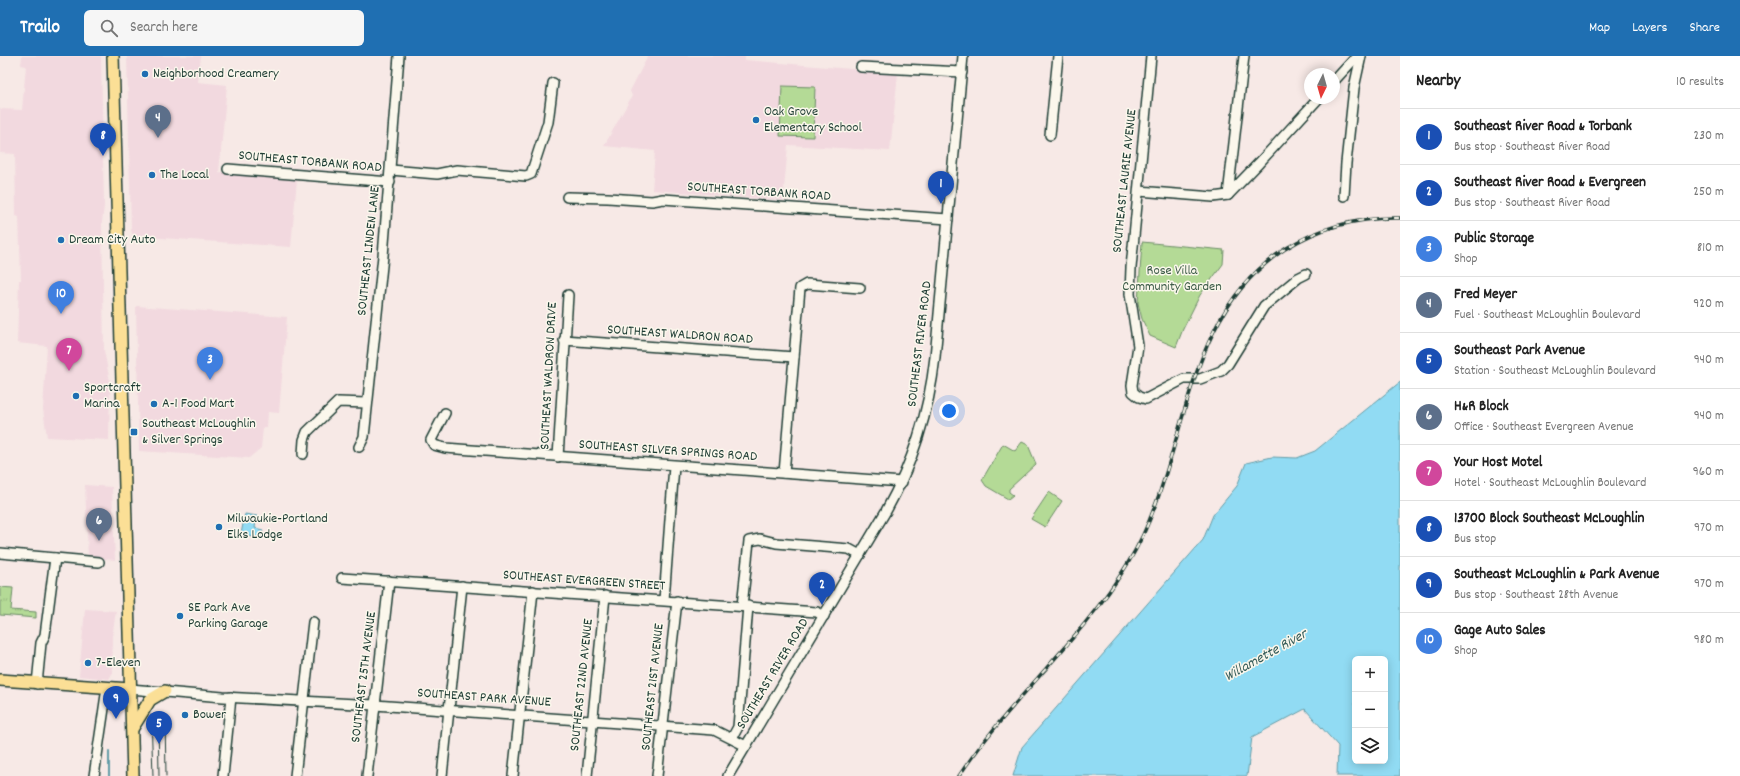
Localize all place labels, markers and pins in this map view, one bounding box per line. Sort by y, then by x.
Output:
place label: Neighborhood Creamery [153,64,279,84]
marker: Neighborhood Creamery [140,69,150,79]
place label: Oak Grove Elementary School [764,102,863,138]
pin: 4 [145,105,171,138]
marker: Oak Grove Elementary School [751,115,761,125]
pin: 8 [90,123,116,156]
place label: The Local [160,165,210,185]
marker: The Local [147,170,157,180]
pin: 1 [928,171,954,204]
place label: Dream City Auto [69,230,156,250]
marker: Dream City Auto [56,235,66,245]
pin: 10 [48,281,74,314]
pin: 7 [56,338,82,371]
pin: 3 [197,347,223,380]
place label: Sportcraft Marina [84,378,141,414]
marker: Sportcraft Marina [71,391,81,401]
place label: A-1 Food Mart [162,394,234,414]
marker: A-1 Food Mart [149,399,159,409]
place label: Southeast McLoughlin & Silver Springs [142,414,256,450]
marker: Southeast McLoughlin & Silver Springs [129,427,139,437]
pin: 6 [86,508,112,541]
place label: Milwaukie-Portland Elks Lodge [227,509,328,545]
marker: Milwaukie-Portland Elks Lodge [214,522,224,532]
pin: 2 [809,572,835,605]
place label: SE Park Ave Parking Garage [188,598,268,634]
marker: SE Park Ave Parking Garage [175,611,185,621]
place label: 7-Eleven [96,653,140,673]
marker: 7-Eleven [83,658,93,668]
pin: 9 [103,686,129,719]
place label: Bower [193,705,227,725]
marker: Bower [180,710,190,720]
pin: 5 [146,711,172,744]

